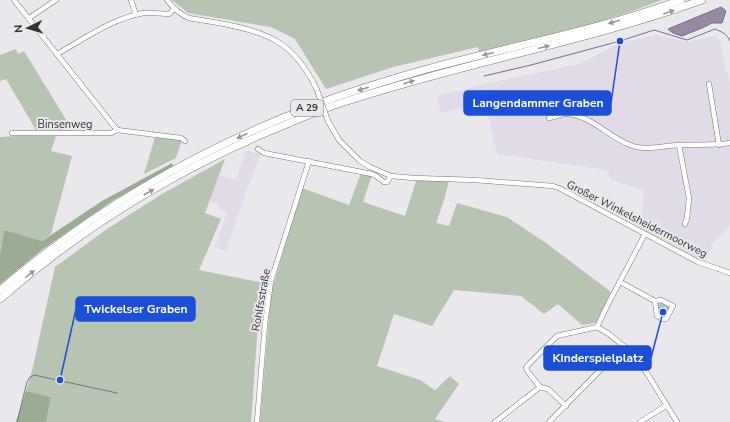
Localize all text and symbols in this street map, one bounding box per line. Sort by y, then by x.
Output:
north arrow [8,8,48,48]
one-way arrow [663,8,675,14]
one-way arrow [608,19,620,25]
text: N [11,24,26,34]
one-way arrow [538,44,550,50]
one-way arrow [482,51,494,57]
one-way arrow [404,79,416,85]
one-way arrow [356,86,368,92]
callout: Langendammer Graben [464,91,611,115]
text: Langendammer Graben [472,95,604,111]
road number: A 29 [291,100,323,116]
street label: Binsenweg [37,117,93,132]
one-way arrow [236,133,247,139]
street label: Großer Winkelsheidermoorweg [564,177,710,261]
one-way arrow [143,189,155,196]
street label: Rohlfsstraße [248,267,274,332]
one-way arrow [25,269,36,278]
callout: Twickelser Graben [76,297,195,321]
text: Twickelser Graben [84,301,188,317]
callout: Kinderspielplatz [544,346,651,370]
text: Kinderspielplatz [553,350,644,366]

